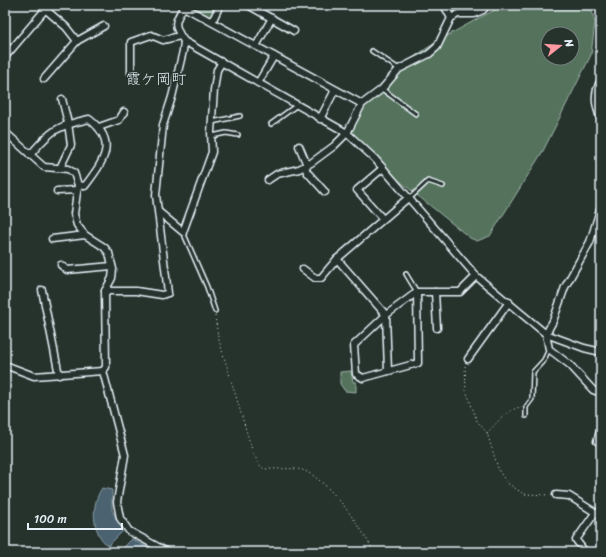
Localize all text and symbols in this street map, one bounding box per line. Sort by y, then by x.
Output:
north arrow [540,26,580,66]
text: N [559,36,579,50]
district label: 霞ケ岡町 [126,66,187,92]
scale bar [28,505,122,531]
text: 100 m [34,508,67,530]

